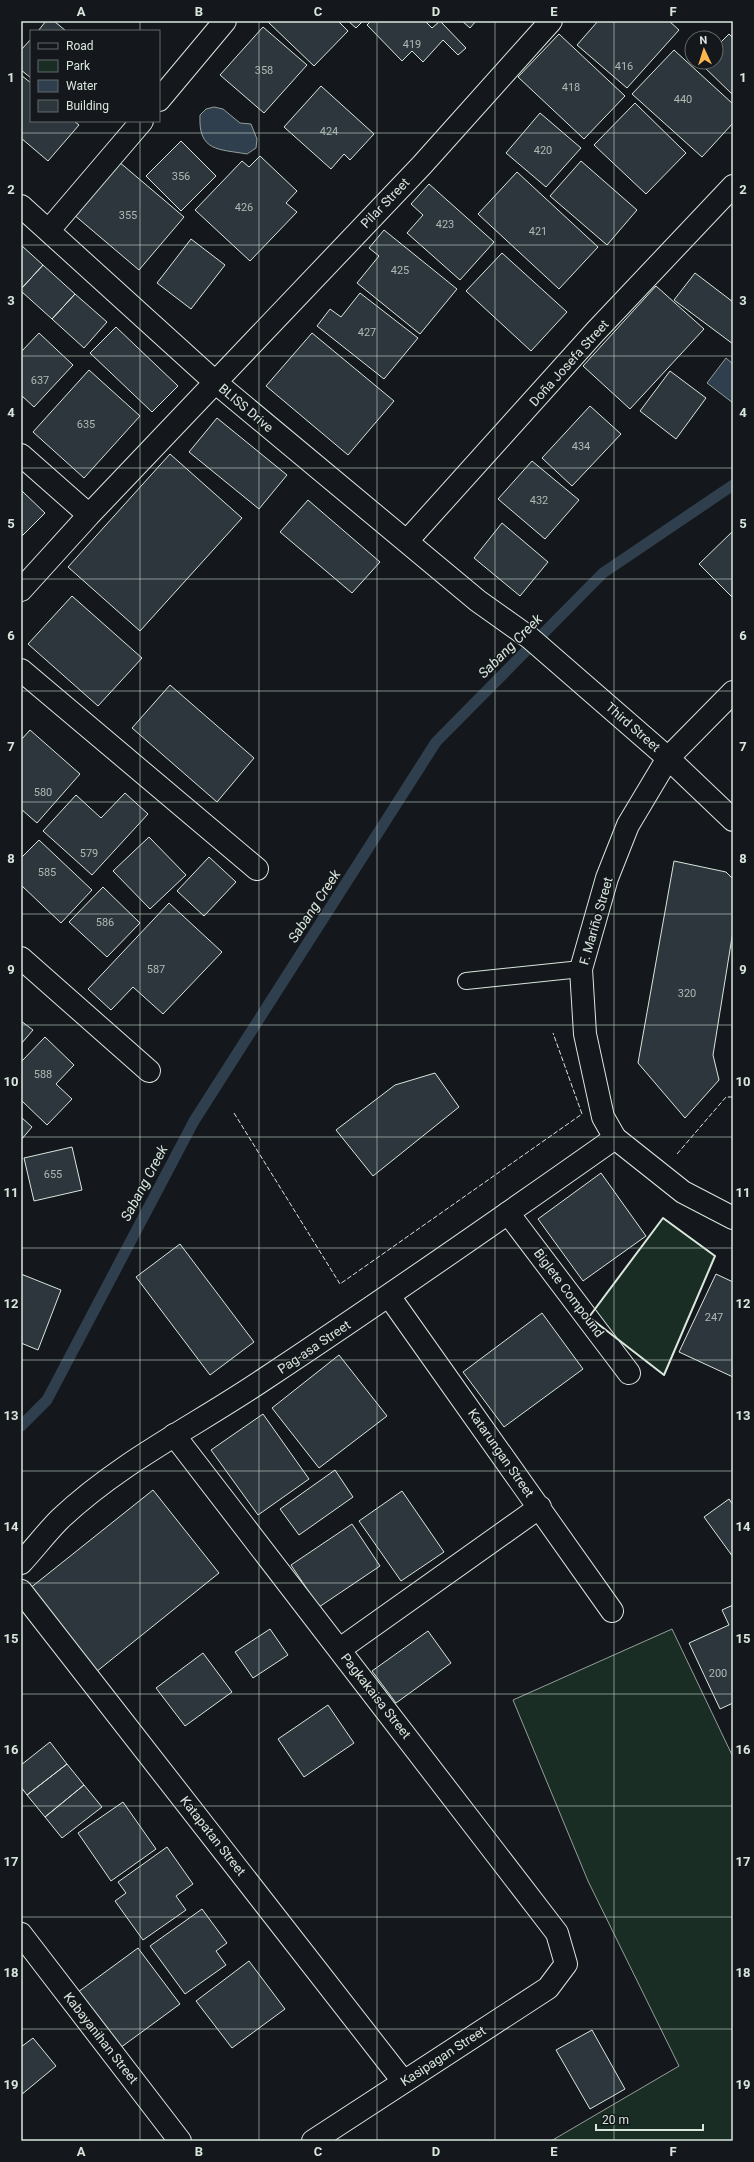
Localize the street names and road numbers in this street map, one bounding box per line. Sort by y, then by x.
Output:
street label: Pilar Street [358,175,412,231]
street label: Doña Josefa Street [526,317,612,409]
street label: BLISS Drive [216,381,276,435]
street label: Third Street [603,699,663,755]
street label: F. Mariño Street [576,875,616,967]
street label: Biglete Compound [531,1246,607,1340]
street label: Pag-asa Street [275,1317,353,1377]
street label: Katarungan Street [465,1406,537,1500]
street label: Pagkakaisa Street [338,1650,414,1742]
street label: Katapatan Street [177,1793,249,1879]
street label: Kabayanihan Street [61,1989,141,2087]
street label: Kasipagan Street [398,2023,488,2089]

